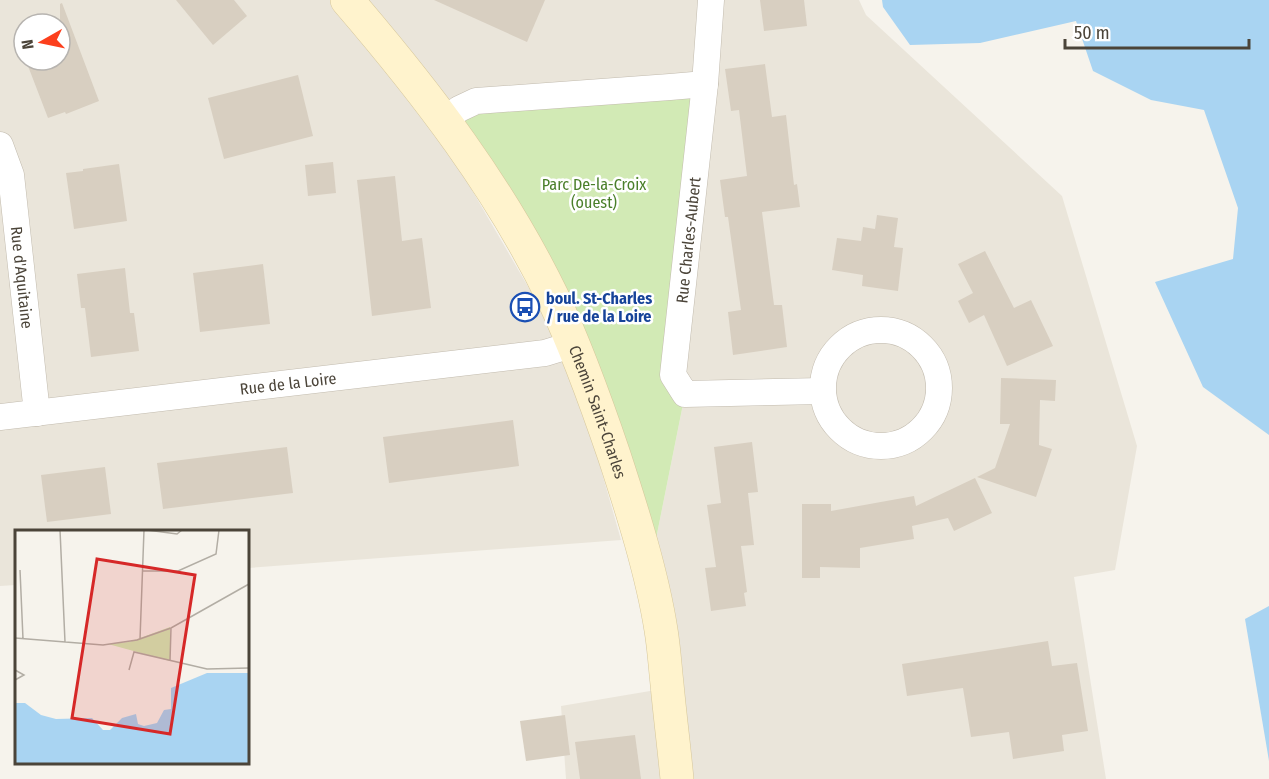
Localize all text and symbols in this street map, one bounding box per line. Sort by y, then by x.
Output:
north arrow [12,12,72,72]
scale bar [1065,12,1250,50]
text: 50 m [1074,22,1110,44]
text: N [18,38,38,50]
park label: Parc De-la-Croix (ouest) [542,175,646,212]
street label: Rue Charles-Aubert [672,175,705,304]
street label: Rue d'Aquitaine [7,225,37,330]
place label: boul. St-Charles / rue de la Loire [546,289,652,326]
bus stop icon: boul. St-Charles / rue de la Loire [509,291,541,323]
street label: Chemin Saint-Charles [565,343,630,481]
street label: Rue de la Loire [239,369,337,399]
inset map [15,530,249,764]

